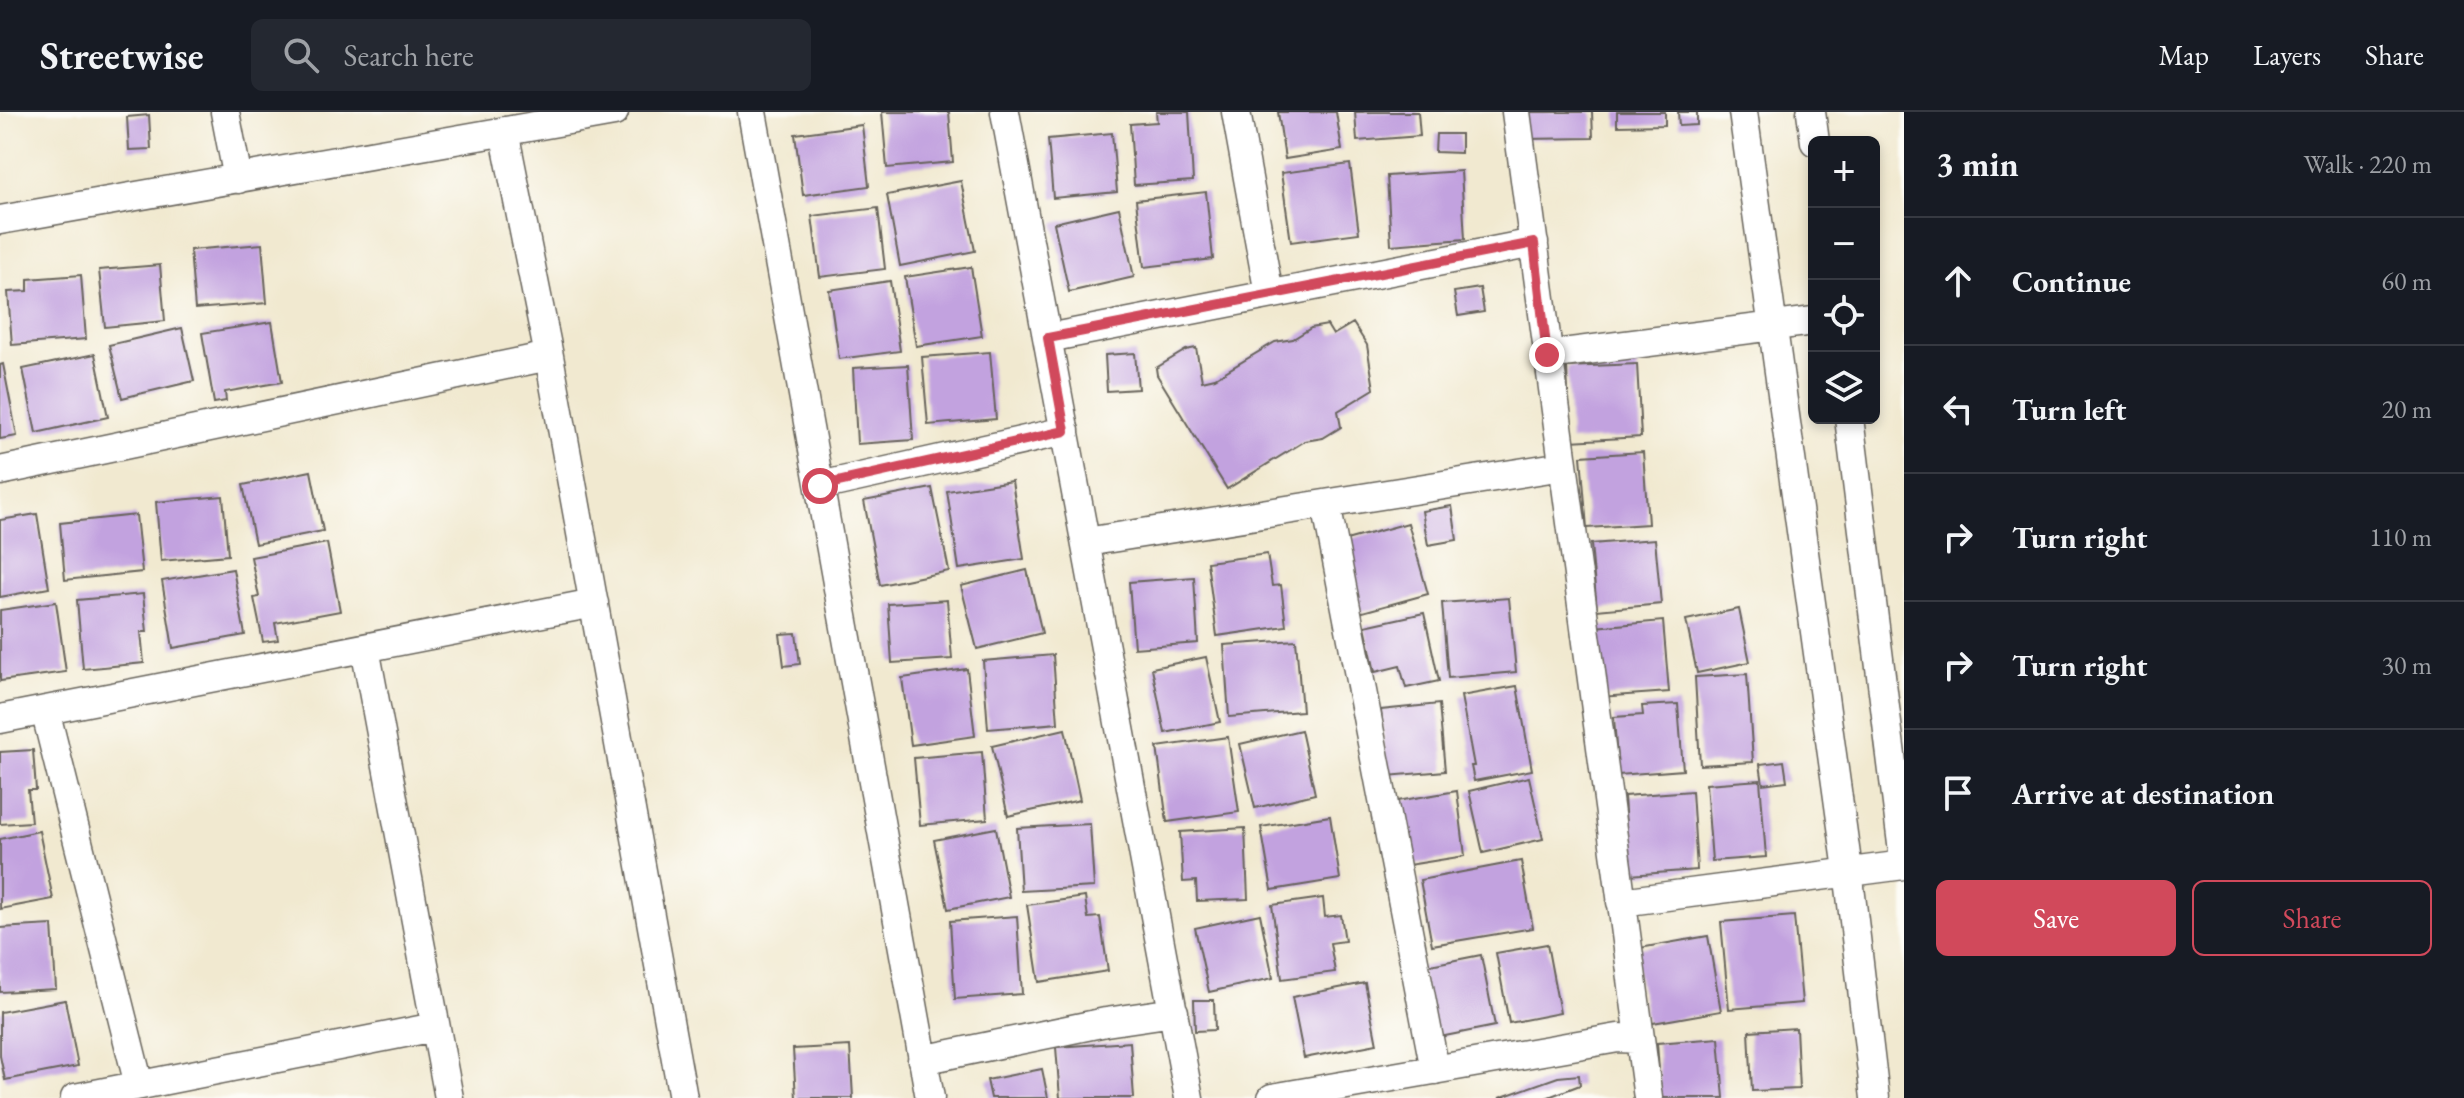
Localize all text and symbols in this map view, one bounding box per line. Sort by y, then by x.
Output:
search box [251,19,811,91]
text: Streetwise [40,31,203,80]
icon: search [279,33,323,77]
text: Search here [343,36,474,75]
text: Map [2159,37,2209,73]
text: Layers [2253,37,2321,73]
text: Share [2365,37,2424,73]
map controls [1808,136,1880,424]
button: + [1808,136,1880,208]
text: 3 min [1936,142,2019,186]
text: Walk · 220 m [2304,147,2432,181]
button: − [1808,208,1880,280]
icon: ahead [1936,259,1980,303]
text: Continue [2012,262,2131,301]
text: 60 m [2382,264,2432,298]
button: locate [1808,280,1880,352]
route end [1529,337,1565,373]
button: layers [1808,352,1880,424]
icon: left [1936,387,1980,431]
text: Turn left [2012,390,2126,429]
text: 20 m [2382,392,2432,426]
route start [802,468,838,504]
icon: right [1936,515,1980,559]
text: Turn right [2012,518,2148,557]
text: 110 m [2369,520,2432,554]
icon: right [1936,643,1980,687]
text: Turn right [2012,646,2148,685]
text: 30 m [2382,648,2432,682]
icon: arrive [1936,771,1980,815]
text: Arrive at destination [2012,774,2274,813]
button: Save [1936,880,2176,956]
button: Share [2192,880,2432,956]

